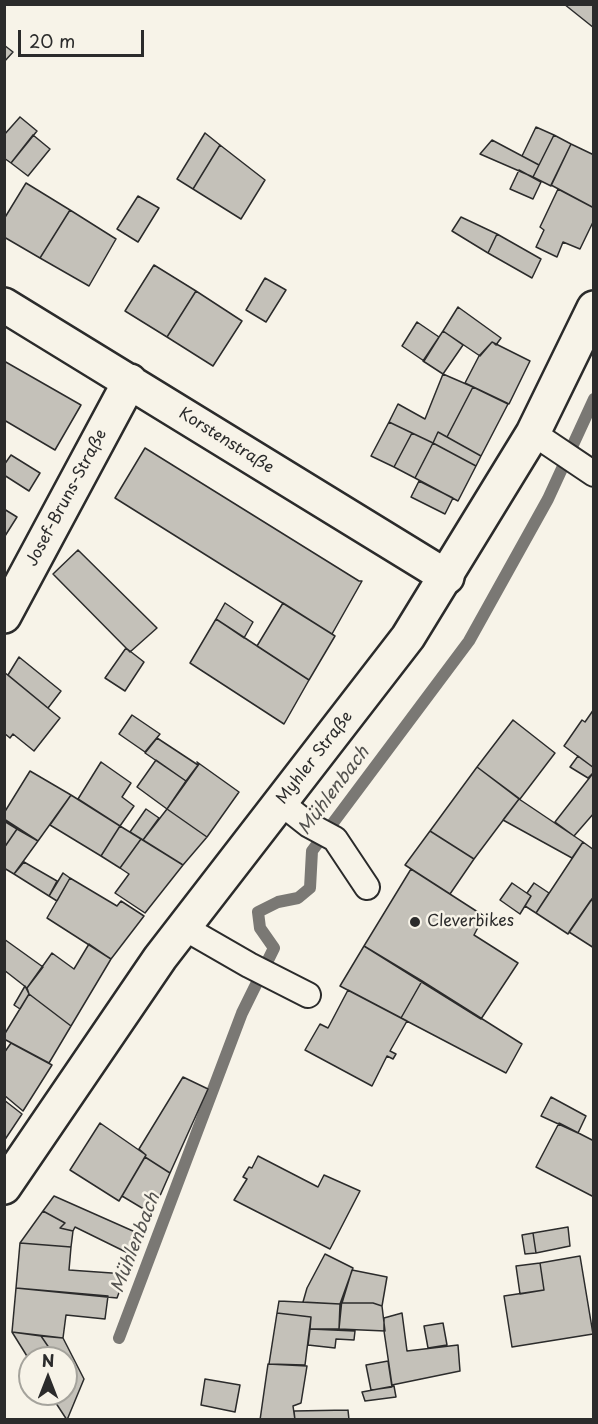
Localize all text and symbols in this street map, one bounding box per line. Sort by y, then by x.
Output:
scale bar [21,18,147,56]
text: 20 m [29,27,75,54]
street label: Korstenstraße [175,404,277,478]
street label: Josef-Bruns-Straße [23,426,111,570]
street label: Myhler Straße [273,708,357,808]
water label: Mühlenbach [294,743,374,839]
place label: Cleverbikes [427,912,514,932]
marker: Cleverbikes [408,915,422,929]
water label: Mühlenbach [107,1190,165,1296]
north arrow [18,1346,78,1406]
text: N [42,1348,54,1372]

